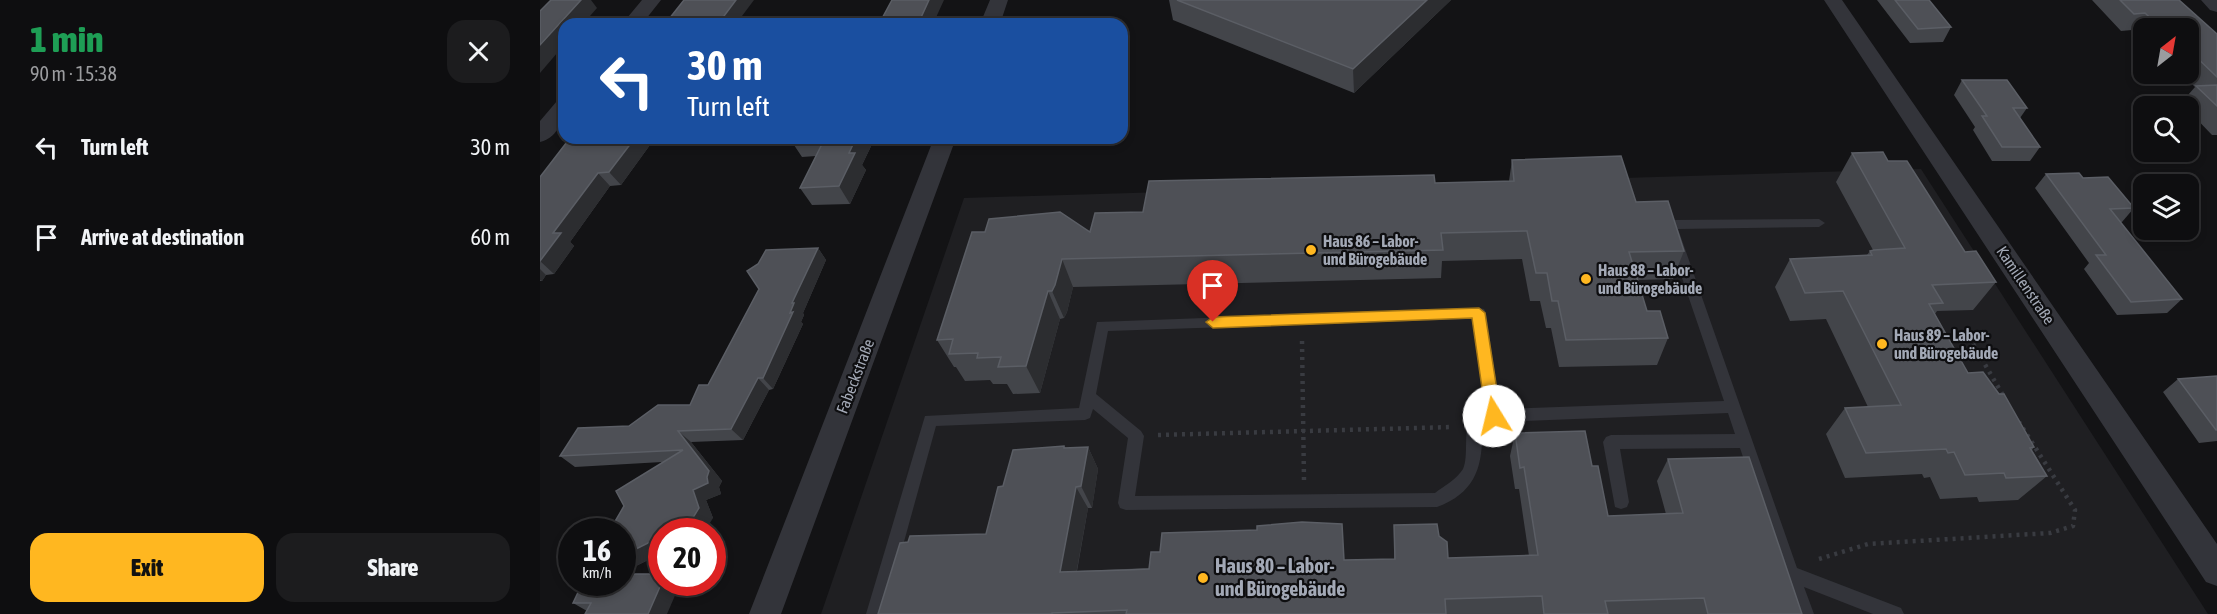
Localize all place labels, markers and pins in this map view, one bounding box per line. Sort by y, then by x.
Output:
place label: Haus 86 – Labor- und Bürogebäude [1323,232,1427,268]
marker: Haus 86 – Labor- und Bürogebäude [1304,243,1318,257]
pin [1187,260,1238,322]
place label: Haus 88 – Labor- und Bürogebäude [1598,261,1702,297]
marker: Haus 88 – Labor- und Bürogebäude [1579,272,1593,286]
place label: Haus 89 – Labor- und Bürogebäude [1894,326,1998,362]
marker: Haus 89 – Labor- und Bürogebäude [1875,337,1889,351]
place label: Haus 80 – Labor- und Bürogebäude [1215,554,1345,600]
marker: Haus 80 – Labor- und Bürogebäude [1196,571,1210,585]

